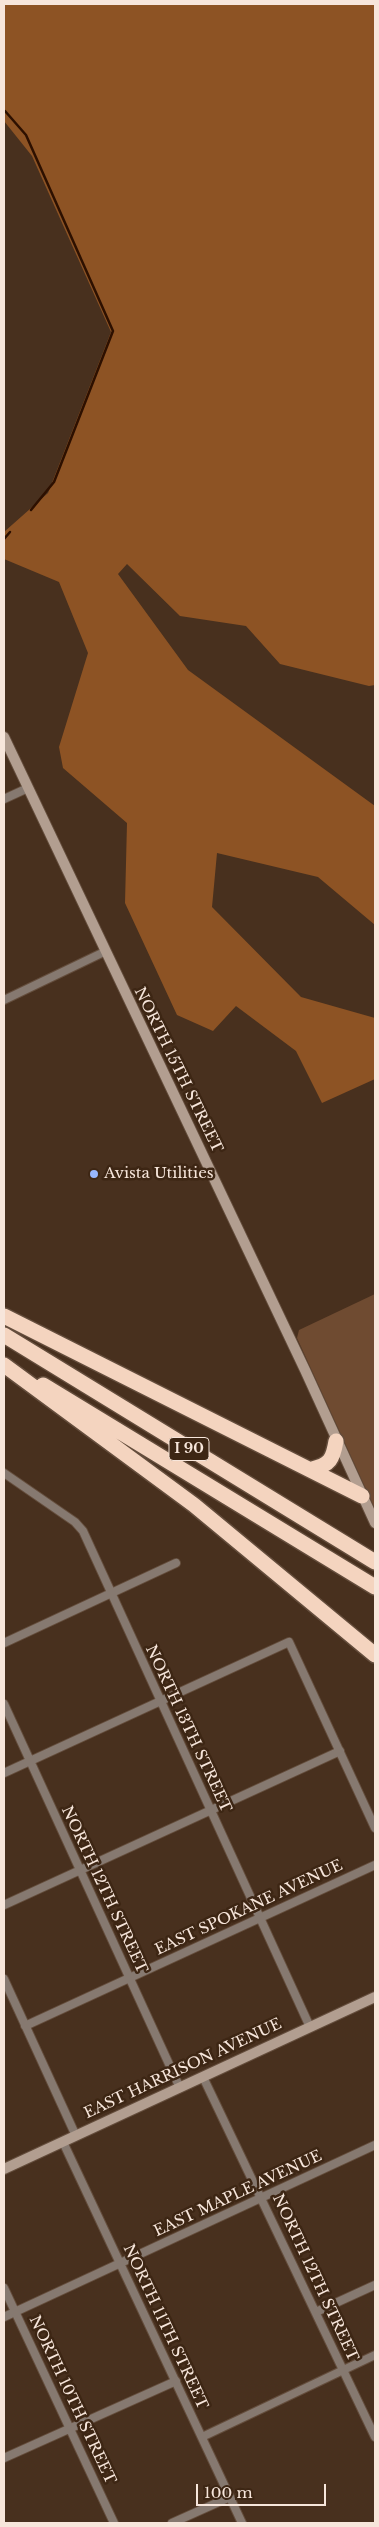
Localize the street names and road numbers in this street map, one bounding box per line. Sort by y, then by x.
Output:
street label: NORTH 15TH STREET [130,984,226,1156]
road number: I 90 [169,1438,209,1460]
street label: NORTH 13TH STREET [141,1643,235,1815]
street label: NORTH 12TH STREET [57,1804,151,1976]
street label: EAST SPOKANE AVENUE [152,1857,346,1959]
street label: EAST HARRISON AVENUE [81,2015,285,2123]
street label: EAST MAPLE AVENUE [151,2147,325,2241]
street label: NORTH 12TH STREET [268,2192,362,2364]
street label: NORTH 11TH STREET [119,2242,211,2412]
street label: NORTH 10TH STREET [25,2313,119,2487]

